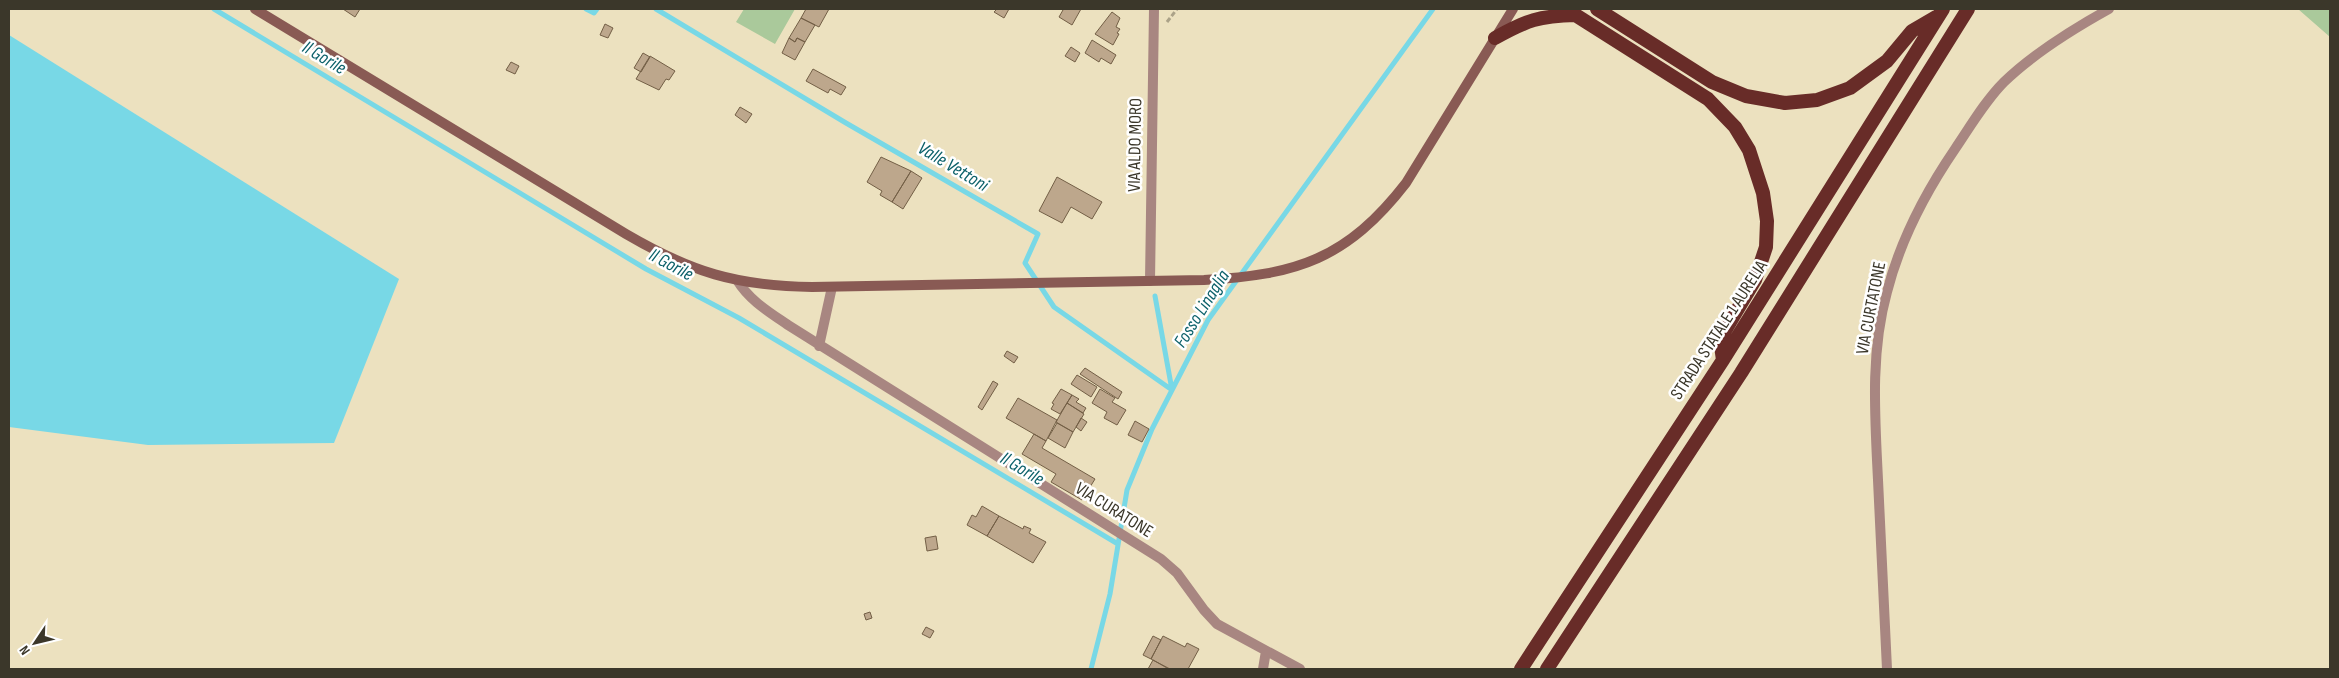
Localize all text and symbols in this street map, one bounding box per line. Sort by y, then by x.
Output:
water label: Il Gorile [298,36,351,80]
street label: VIA ALDO MORO [1124,98,1146,192]
water label: Valle Vettoni [913,137,993,197]
water label: Il Gorile [645,244,698,286]
street label: STRADA STATALE 1 AURELIA [1666,256,1772,404]
street label: VIA CURTATONE [1852,260,1890,356]
water label: Fosso Linaglia [1169,266,1235,352]
water label: Il Gorile [996,447,1049,491]
street label: VIA CURATONE [1071,478,1157,542]
north arrow [10,618,60,668]
text: N [16,642,34,658]

